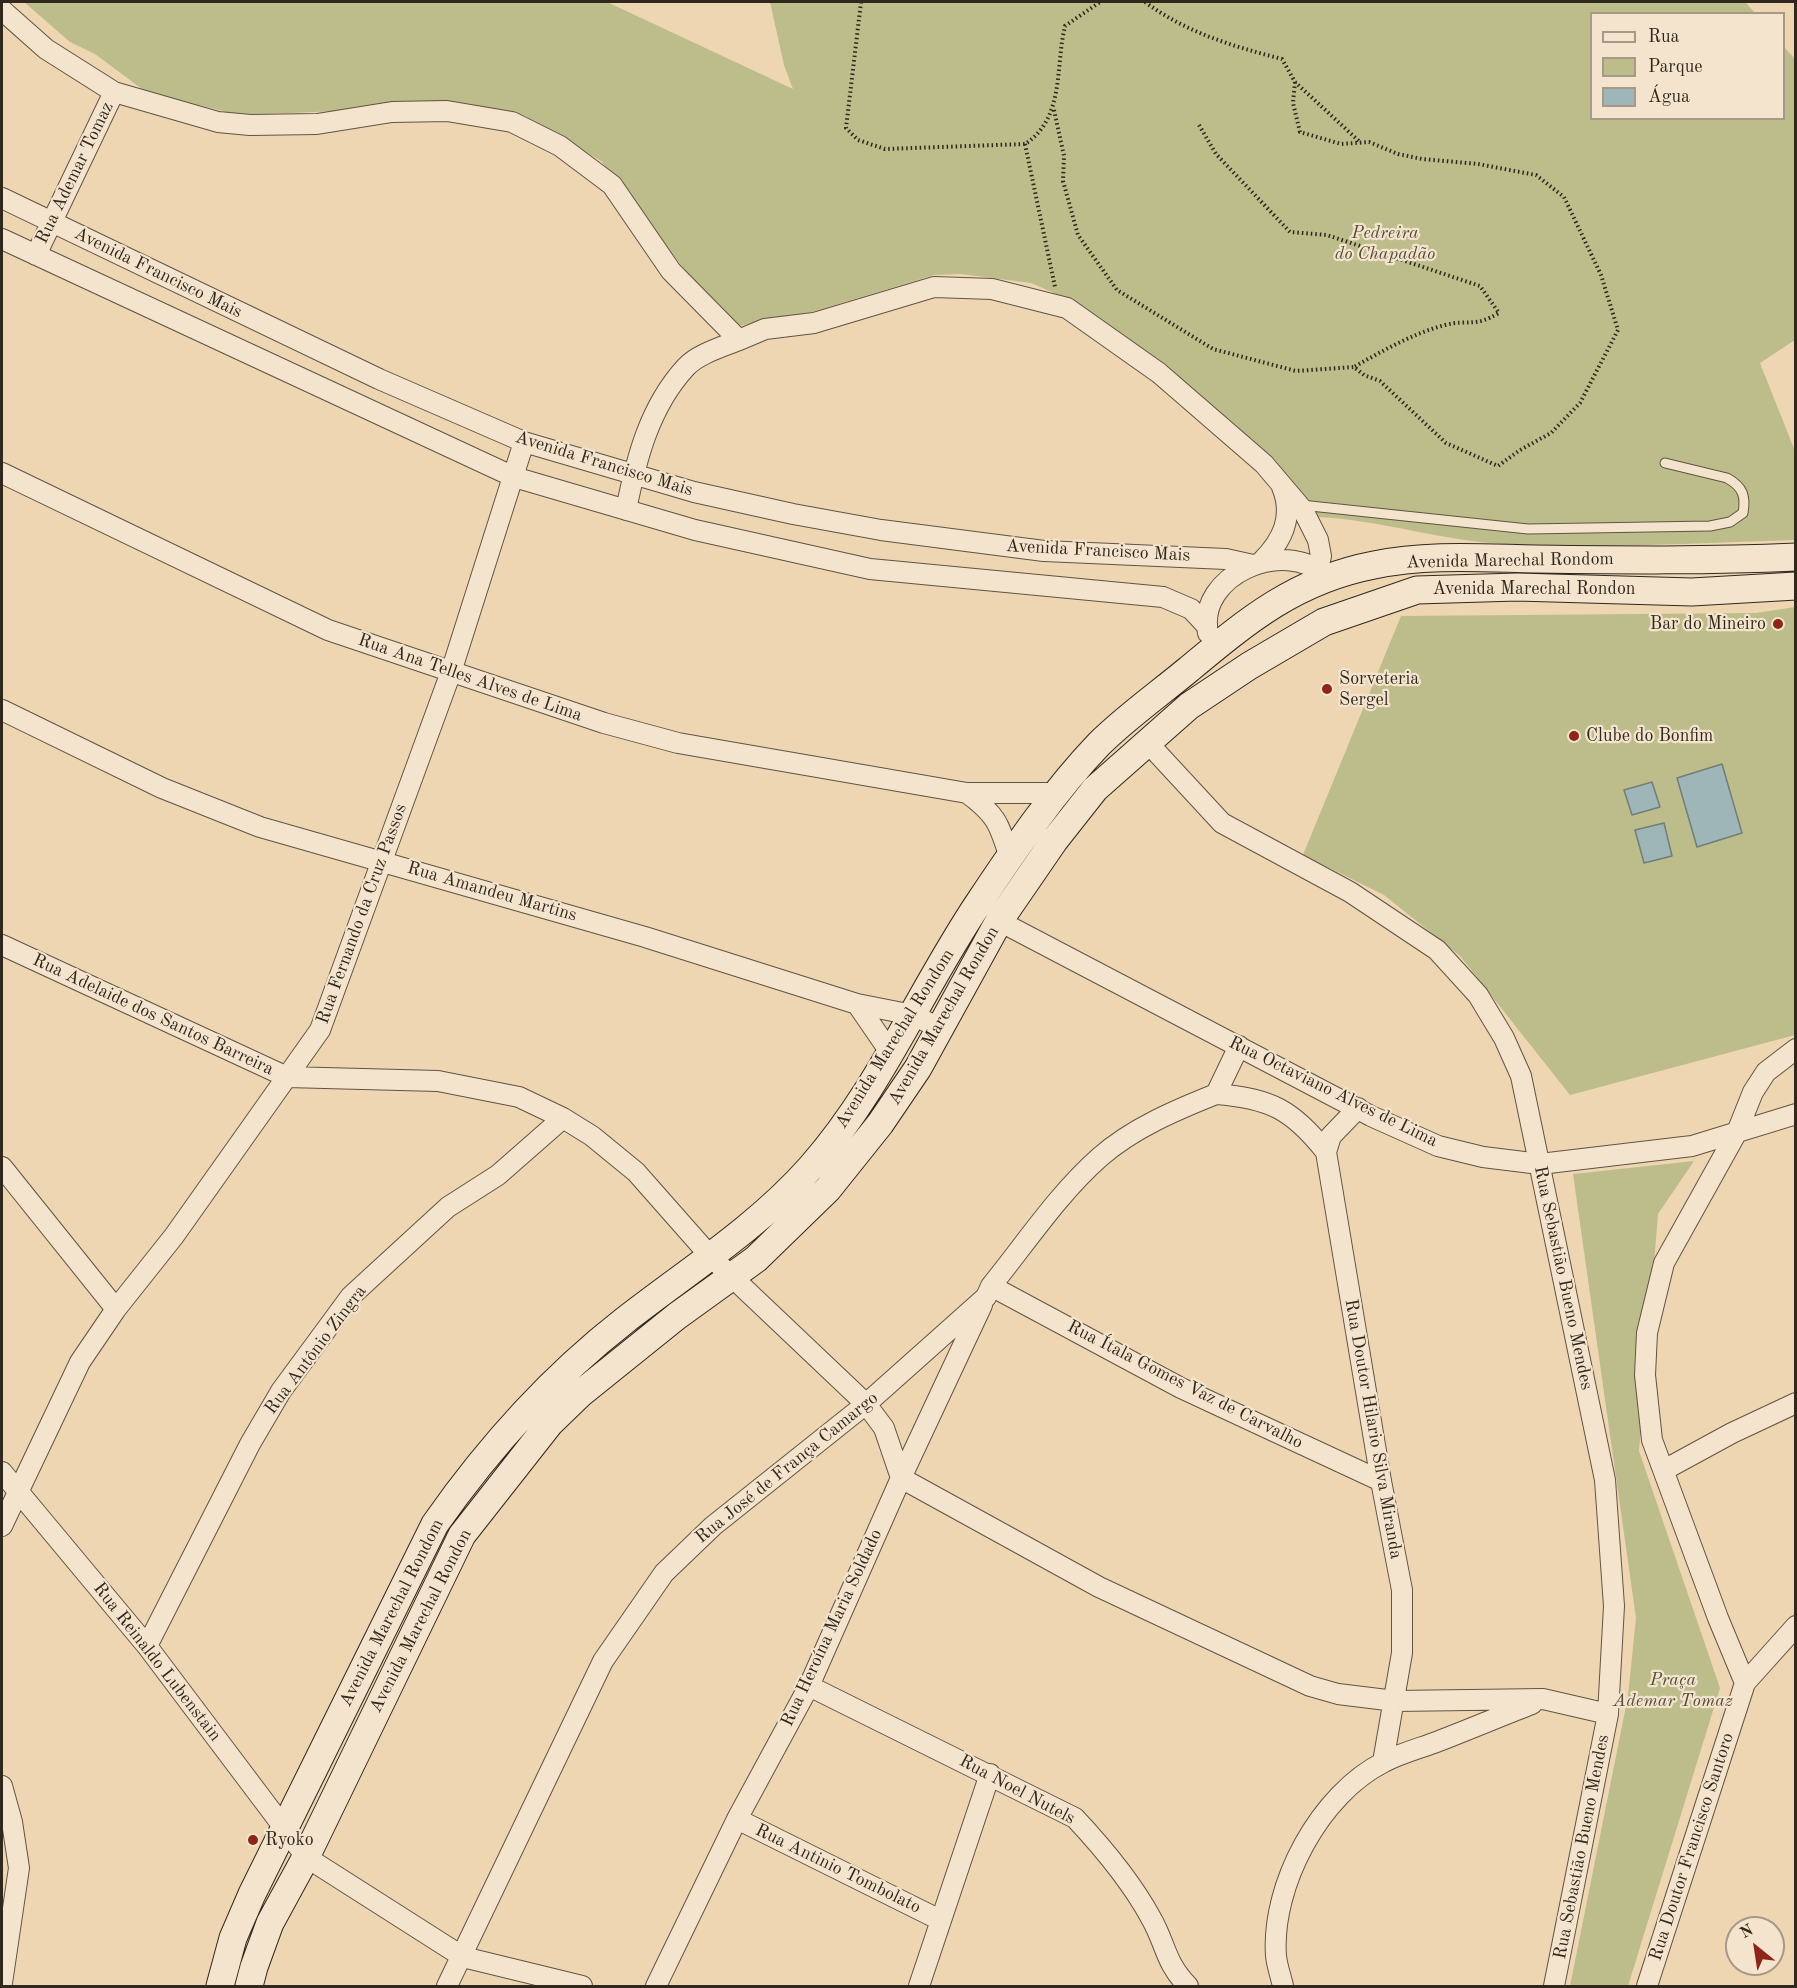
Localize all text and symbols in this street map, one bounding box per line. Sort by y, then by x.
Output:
legend [1590,12,1785,120]
text: Rua [1648,28,1679,46]
text: Parque [1648,58,1703,76]
text: Água [1648,88,1690,106]
street label: Rua Ademar Tomaz [31,99,119,247]
park label: Pedreira do Chapadão [1335,222,1435,264]
street label: Avenida Francisco Mais [70,223,246,323]
street label: Avenida Francisco Mais [513,427,695,501]
street label: Avenida Francisco Mais [1005,535,1191,567]
street label: Avenida Marechal Rondom [1406,548,1614,574]
street label: Avenida Marechal Rondon [1432,578,1636,600]
place label: Bar do Mineiro [1650,613,1766,635]
marker: Bar do Mineiro [1771,617,1785,631]
street label: Rua Ana Telles Alves de Lima [355,629,585,727]
place label: Sorveteria Sergel [1339,668,1419,710]
marker: Sorveteria Sergel [1320,682,1334,696]
place label: Clube do Bonfim [1586,725,1713,747]
marker: Clube do Bonfim [1567,729,1581,743]
street label: Rua Fernando da Cruz Passos [312,801,412,1027]
street label: Rua Amandeu Martins [405,857,579,927]
street label: Avenida Marechal Rondon [884,923,1004,1109]
street label: Avenida Marechal Rondom [831,945,959,1133]
street label: Rua Adelaide dos Santos Barreira [29,949,277,1081]
street label: Rua Octaviano Alves de Lima [1225,1032,1441,1152]
street label: Rua Sebastião Bueno Mendes [1529,1164,1597,1392]
street label: Rua Antônio Zingra [260,1281,372,1419]
street label: Rua Doutor Hilario Silva Miranda [1339,1297,1407,1561]
street label: Rua Ítala Gomes Vaz de Carvalho [1064,1316,1306,1454]
street label: Rua José de França Camargo [691,1388,883,1548]
street label: Avenida Marechal Rondom [335,1516,449,1710]
street label: Avenida Marechal Rondon [365,1526,477,1716]
street label: Rua Heroína Maria Soldado [777,1526,887,1730]
street label: Rua Reinaldo Lubenstain [88,1578,226,1746]
park label: Praça Ademar Tomaz [1613,1669,1733,1712]
street label: Rua Doutor Francisco Santoro [1645,1730,1739,1964]
street label: Rua Sebastião Bueno Mendes [1550,1733,1614,1961]
street label: Rua Noel Nutels [955,1750,1079,1830]
street label: Rua Antinio Tombolato [752,1819,924,1919]
place label: Ryoko [265,1829,314,1851]
marker: Ryoko [246,1833,260,1847]
north arrow [1725,1916,1785,1976]
text: N [1738,1922,1756,1942]

